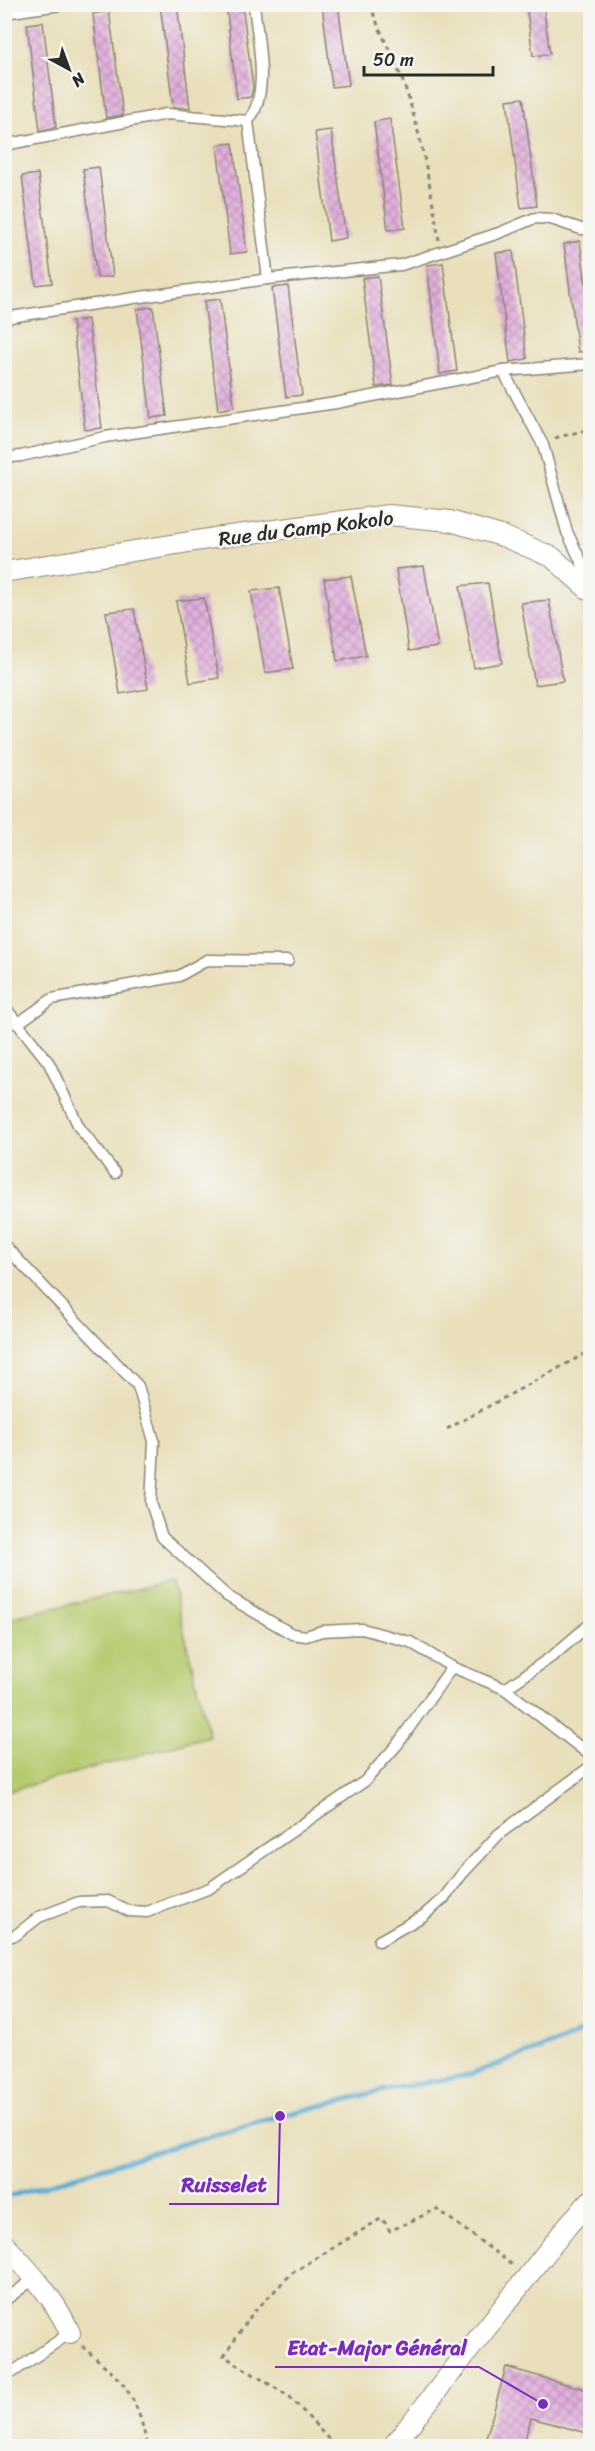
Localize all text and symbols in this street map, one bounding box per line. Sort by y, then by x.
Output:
north arrow [39,39,99,99]
scale bar [364,39,493,77]
text: 50 m [373,44,414,76]
text: N [64,65,93,95]
street label: Rue du Camp Kokolo [217,500,396,557]
callout: Ruisselet [169,2165,278,2204]
text: Ruisselet [180,2166,267,2204]
callout: Etat-Major Général [275,2328,479,2367]
text: Etat-Major Général [287,2329,468,2367]

